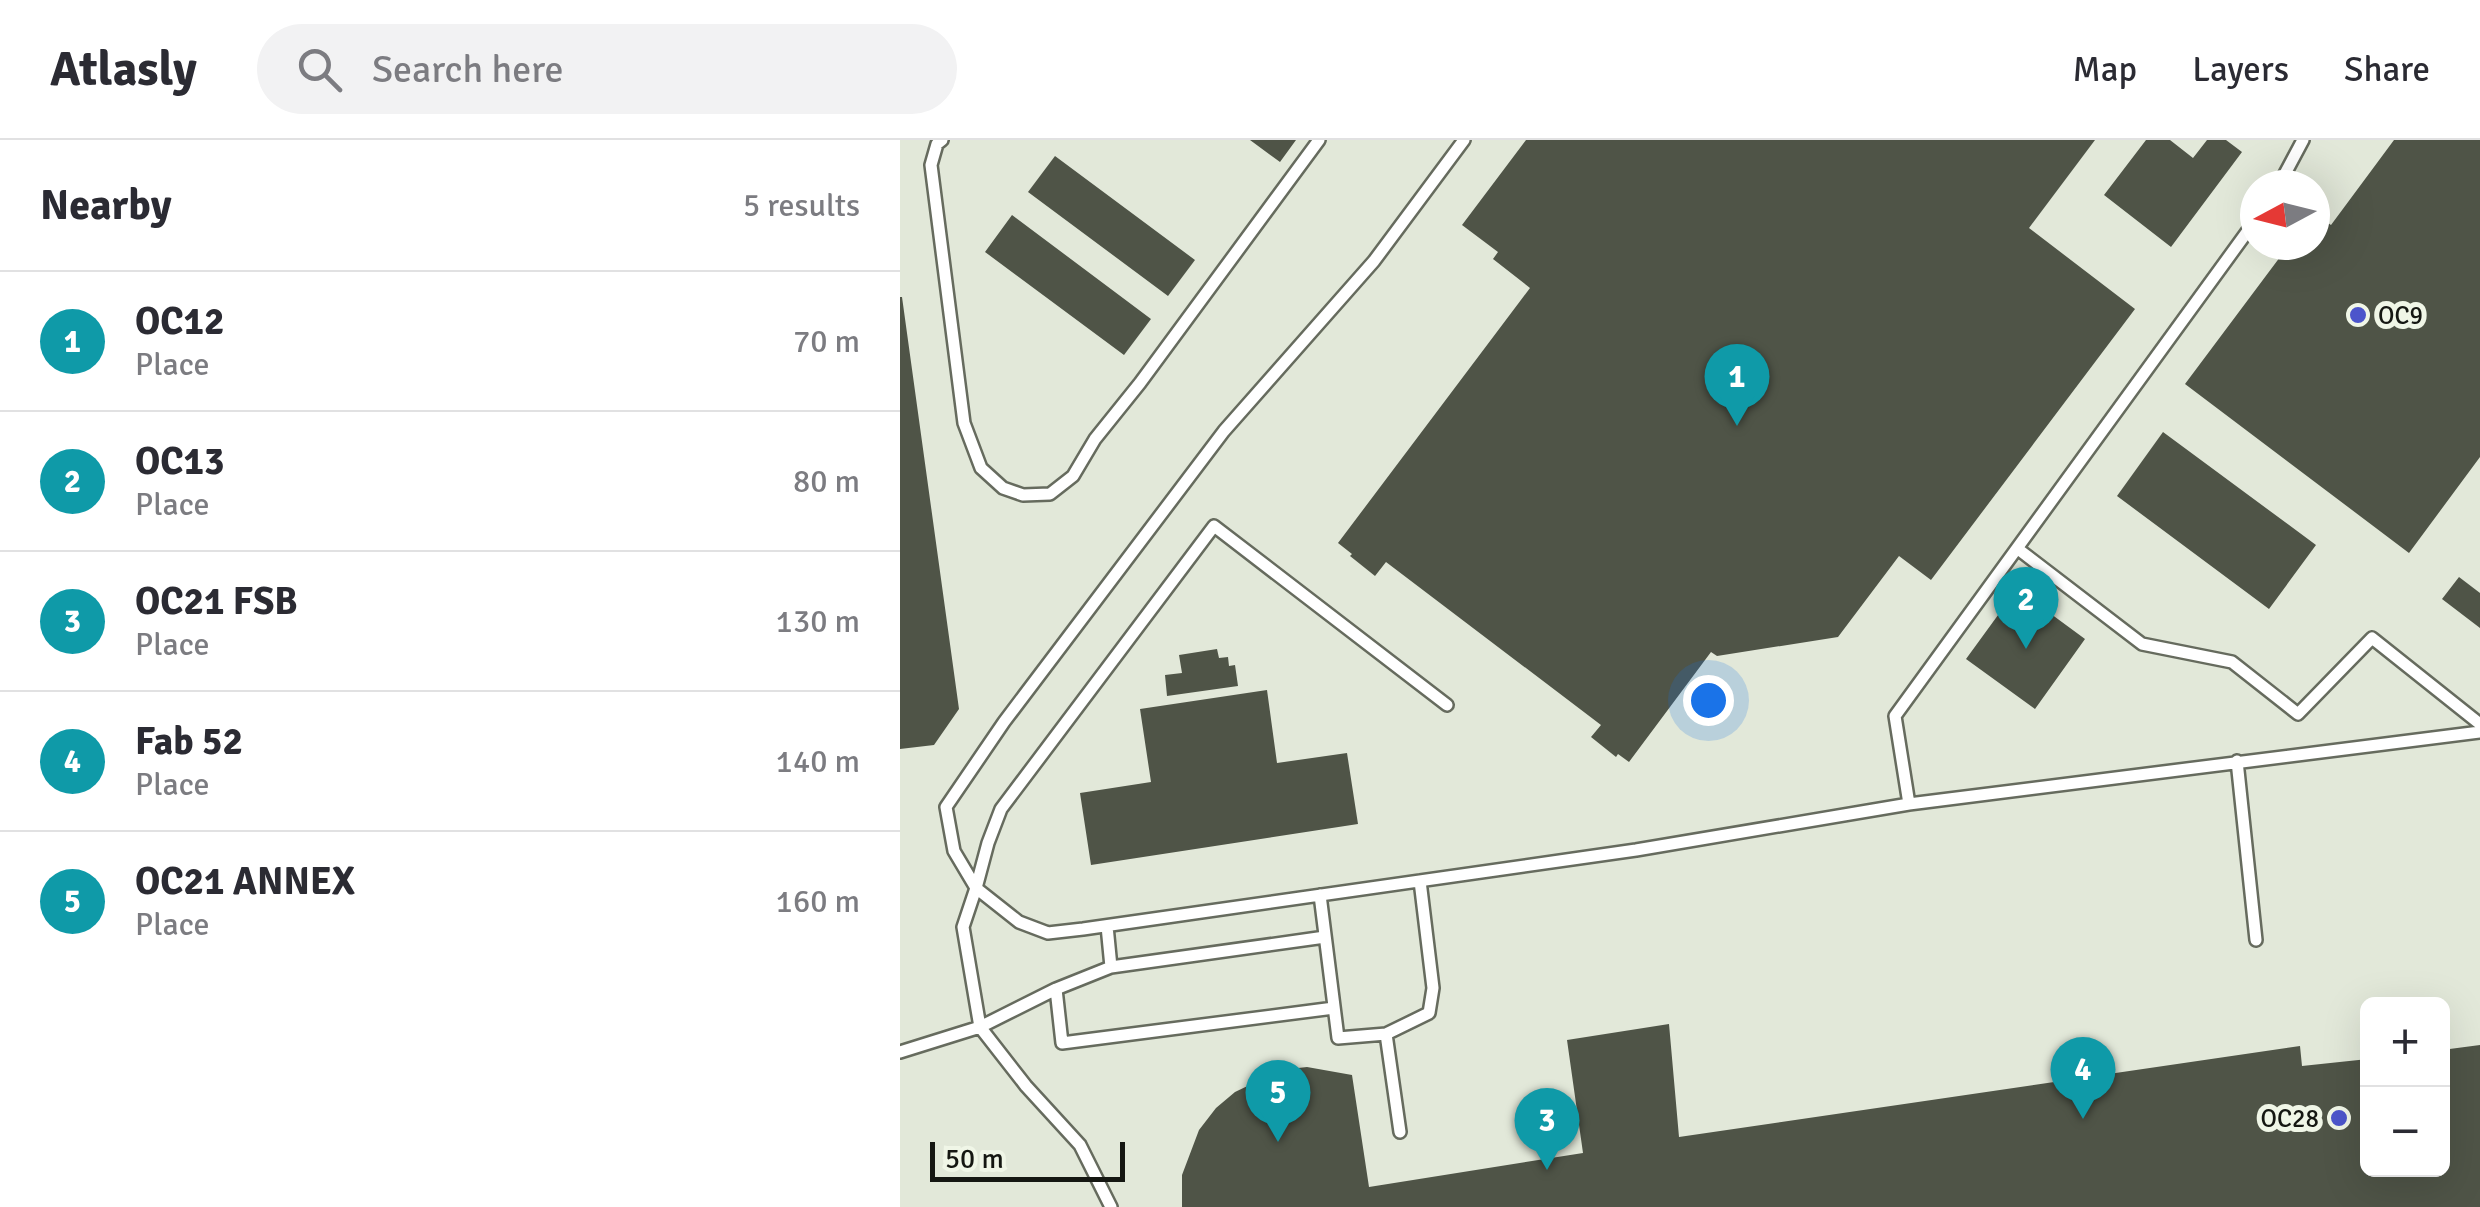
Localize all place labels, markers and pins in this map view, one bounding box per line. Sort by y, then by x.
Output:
place label: OC9 [2378,300,2423,331]
marker: OC9 [2347,304,2369,326]
pin: 1 [1704,344,1770,426]
pin: 2 [1994,566,2058,649]
pin: 4 [2050,1036,2116,1119]
pin: 5 [1246,1060,1310,1142]
pin: 3 [1514,1088,1580,1170]
place label: OC28 [2260,1103,2319,1134]
marker: OC28 [2328,1107,2350,1129]

